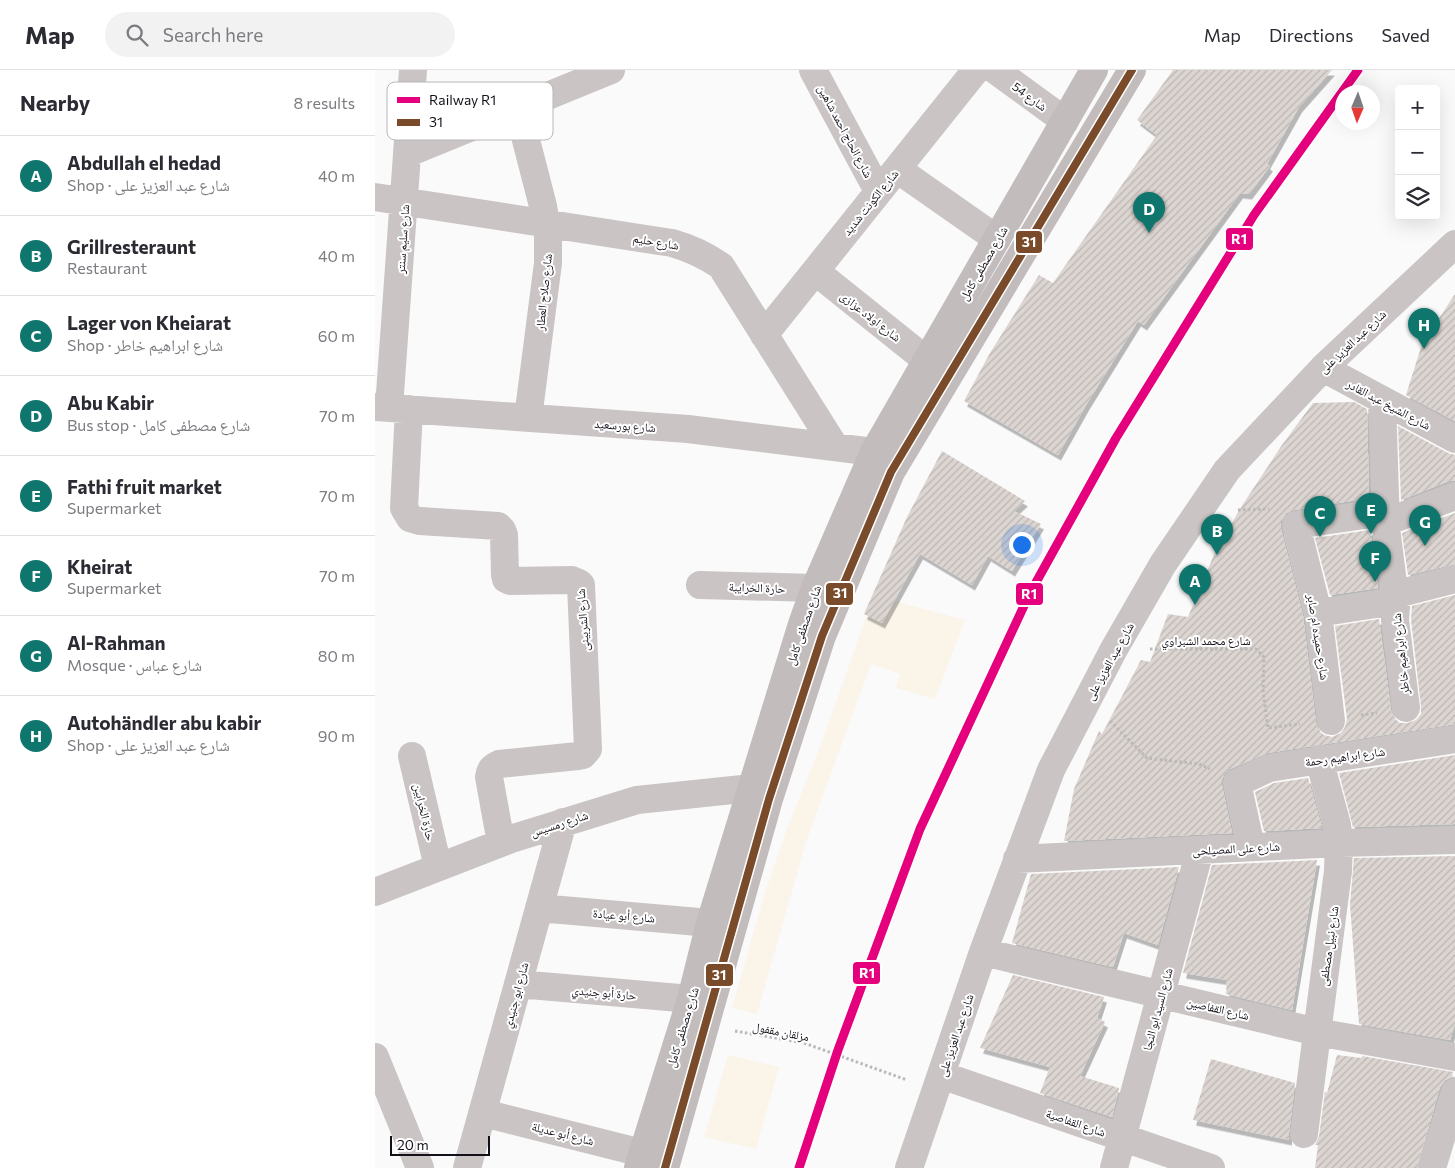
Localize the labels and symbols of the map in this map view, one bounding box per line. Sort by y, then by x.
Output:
street label: شارع 54 [1009,79,1050,115]
legend [387,82,553,140]
street label: شارع الحاج احمد شاهين [814,82,876,181]
north arrow [1335,85,1380,130]
text: Railway R1 [429,91,496,108]
text: 31 [429,113,443,130]
street label: شارع الكونت شديد [839,166,902,239]
pin: D [1133,192,1165,233]
street label: شارع سليم سنتر [393,204,413,275]
street label: شارع مصطفى كامل [956,223,1012,304]
line badge: R1 [1225,227,1254,251]
street label: شارع حليم [632,230,680,254]
line badge: 31 [1015,230,1043,254]
text: R1 [1231,230,1247,247]
text: 31 [1022,233,1036,250]
street label: شارع صلاح العطار [532,253,556,332]
street label: شارع اولاد عزازى [837,288,904,346]
street label: شارع عبد العزيز على [1316,306,1390,377]
pin: H [1408,308,1440,349]
street label: شارع الشيخ عبد القادر [1343,375,1434,434]
street label: شارع بورسعيد [594,416,656,436]
pin: E [1355,493,1387,534]
pin: C [1304,496,1336,537]
pin: G [1409,505,1441,546]
pin: B [1201,514,1233,555]
your location [1009,532,1035,558]
pin: F [1359,541,1391,582]
pin: A [1179,564,1211,605]
street label: حارة الخرايبة [728,579,786,596]
line badge: 31 [825,582,854,606]
line badge: R1 [1015,582,1044,606]
street label: شارع مصطفى كامل [783,583,825,667]
text: 31 [833,584,847,601]
text: R1 [1021,585,1037,602]
street label: شارع الشربينى [573,588,593,652]
street label: شارع حميده ام صابر [1303,592,1333,681]
street label: شارع ابراهيم خاطر [1389,612,1413,696]
street label: شارع عبد العزيز على [1082,620,1138,703]
street label: شارع محمد الشبراوي [1161,633,1251,651]
street label: شارع ابراهيم رحمة [1304,743,1386,771]
street label: حارة الخرابين [410,782,438,843]
street label: شارع رمسيس [528,807,590,841]
street label: شارع على المصيلحى [1192,839,1280,859]
street label: شارع أبو عيادة [592,905,656,927]
street label: شارع نبيل مصطفى [1315,905,1343,987]
street label: شارع ابو جنيدي [499,960,534,1031]
line badge: R1 [852,961,881,985]
line badge: 31 [705,963,734,987]
text: R1 [859,964,875,981]
text: 31 [712,966,726,983]
street label: شارع السيد ابو النجا [1139,966,1177,1052]
street label: حارة أبو جنيدي [571,982,637,1006]
street label: شارع مصطفى كامل [663,985,703,1069]
street label: شارع عبد العزيز على [934,992,978,1079]
street label: شارع القفاصين [1185,994,1251,1024]
street label: مزلقان مقفول [751,1019,811,1044]
street label: شارع القفاصية [1044,1105,1108,1141]
street label: شارع أبو عديلة [530,1119,596,1149]
scale bar [390,1133,490,1156]

